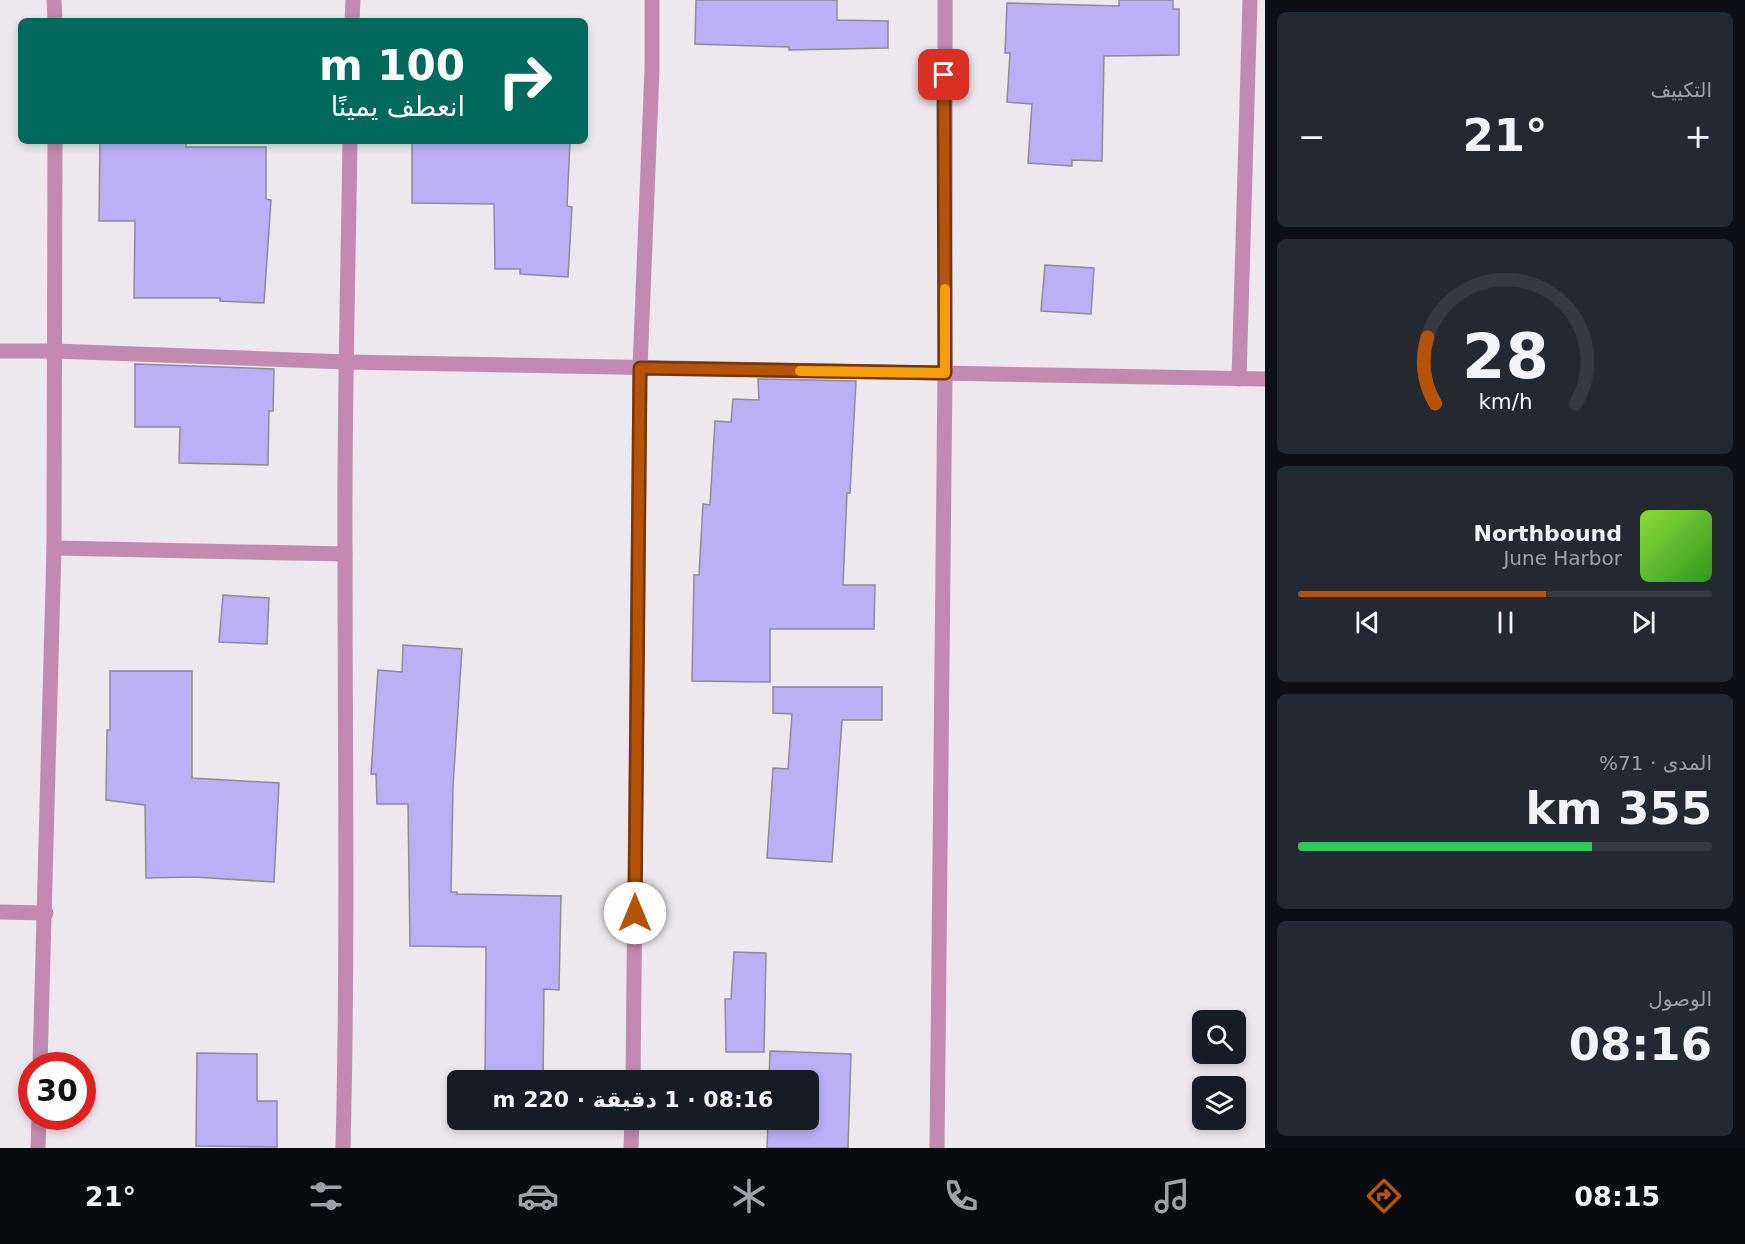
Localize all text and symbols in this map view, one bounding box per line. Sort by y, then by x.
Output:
text: 100 m [319,41,465,90]
icon: right [486,42,564,120]
pin [918,49,969,100]
icon: arrive [927,58,960,91]
text: التكييف [1650,78,1712,102]
text: انعطف يمينًا [331,91,465,122]
text: 21° [1462,109,1548,162]
text: − [1298,117,1326,156]
text: + [1684,117,1712,156]
text: 28 [1462,320,1548,393]
text: km/h [1478,389,1532,414]
text: Northbound [1474,521,1622,546]
text: June Harbor [1503,546,1622,570]
icon: previous [1351,606,1384,639]
icon: pause [1489,606,1522,639]
icon: next [1627,606,1660,639]
text: المدى · 71% [1599,751,1712,775]
text: 355 km [1526,782,1712,835]
position arrow [603,881,667,945]
text: الوصول [1648,987,1712,1011]
map controls [1192,1010,1246,1130]
button: search [1192,1010,1246,1064]
text: 08:16 [1569,1018,1712,1071]
speed limit sign: 30 [18,1052,96,1130]
button: layers [1192,1076,1246,1130]
text: 08:16 · 1 دقيقة · 220 m [493,1087,773,1112]
icon: filters [305,1175,347,1217]
icon: car [517,1175,559,1217]
icon: climate [728,1175,770,1217]
icon: phone [940,1175,982,1217]
icon: music [1151,1175,1193,1217]
icon: directions [1363,1175,1405,1217]
text: 21° [85,1181,136,1212]
text: 08:15 [1574,1181,1660,1212]

